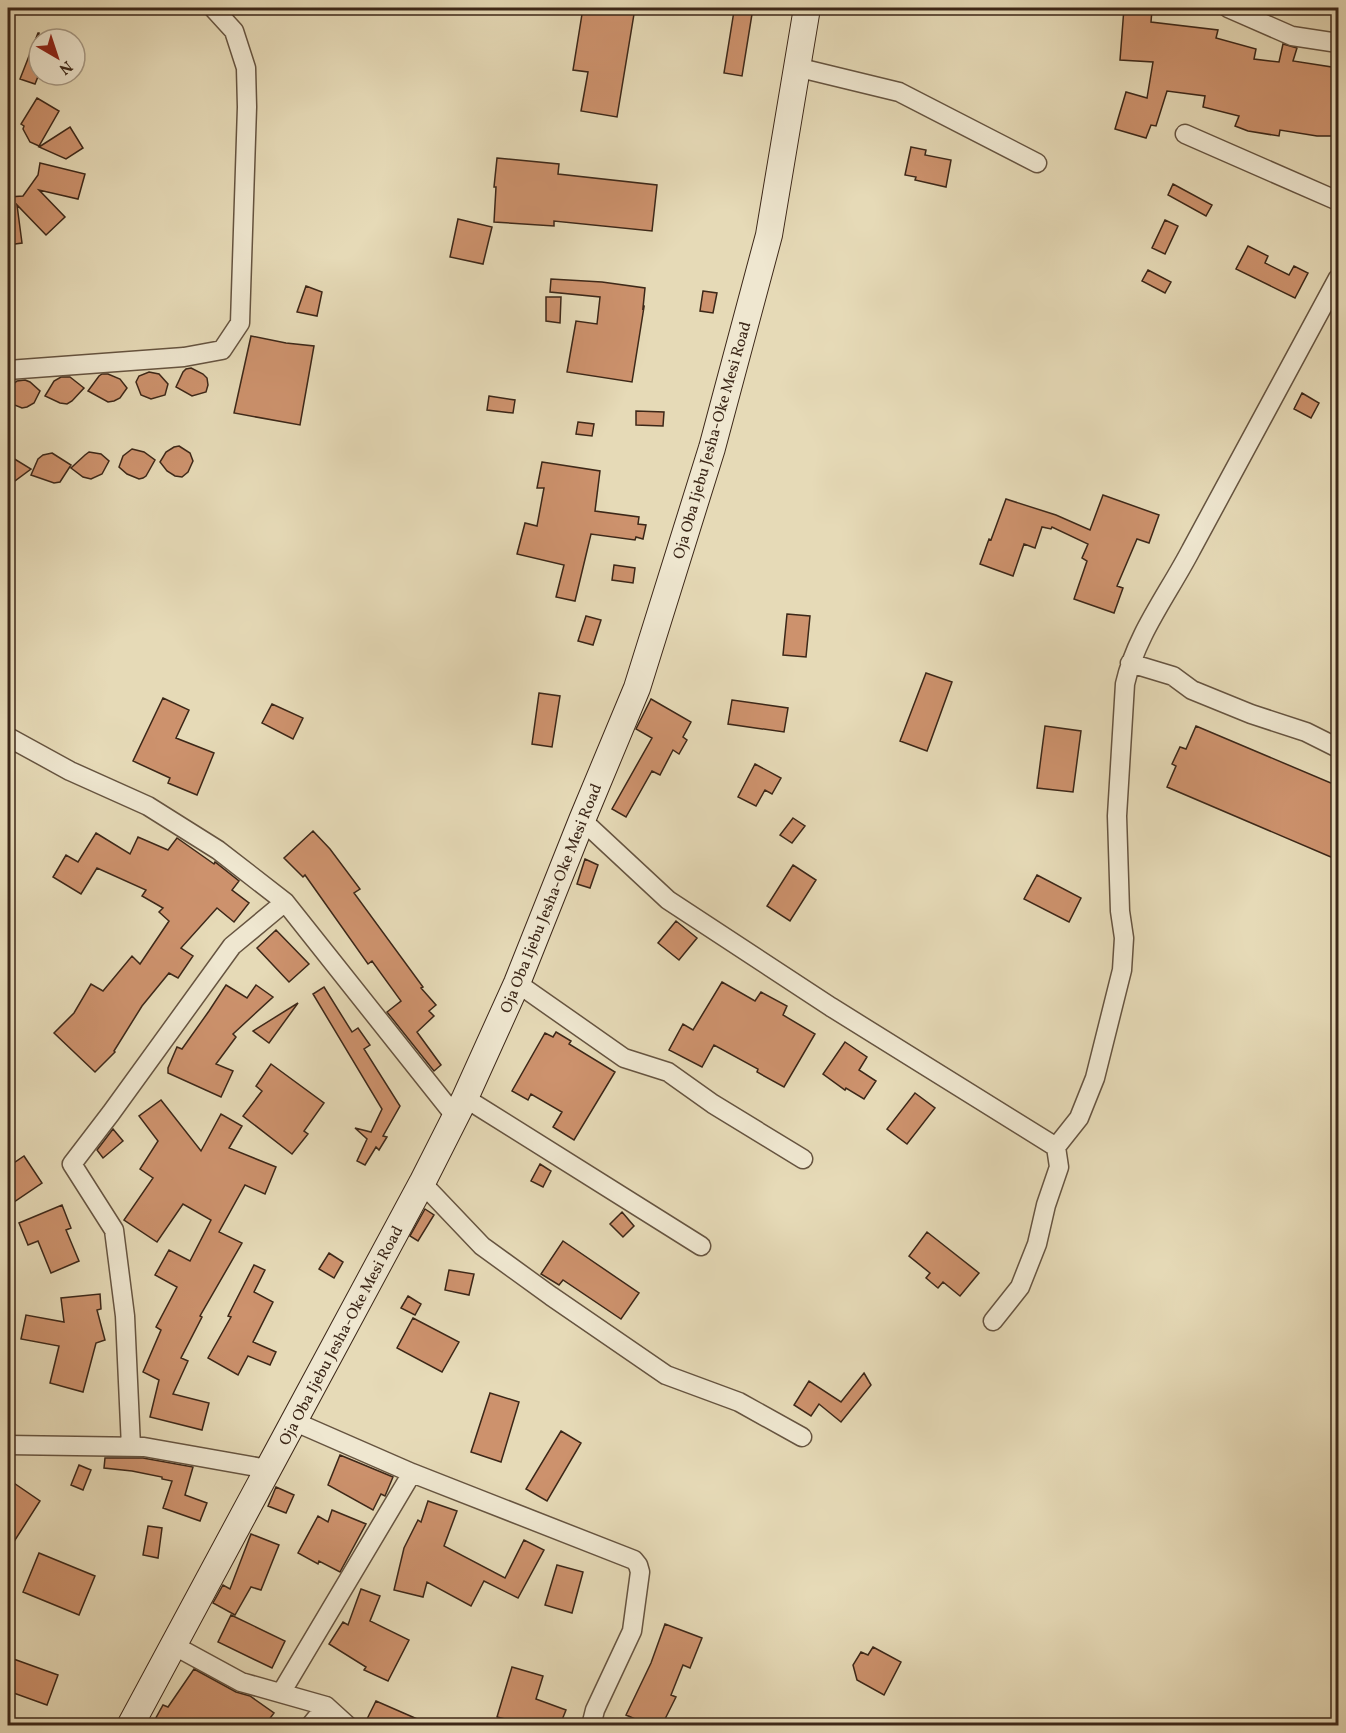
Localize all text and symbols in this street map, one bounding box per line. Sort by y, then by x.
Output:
north arrow [27,27,87,87]
text: N [53,55,77,80]
street label: Oja Oba Ijebu Jesha-Oke Mesi Road [668,319,757,562]
street label: Oja Oba Ijebu Jesha-Oke Mesi Road [496,781,608,1017]
street label: Oja Oba Ijebu Jesha-Oke Mesi Road [274,1222,409,1450]

